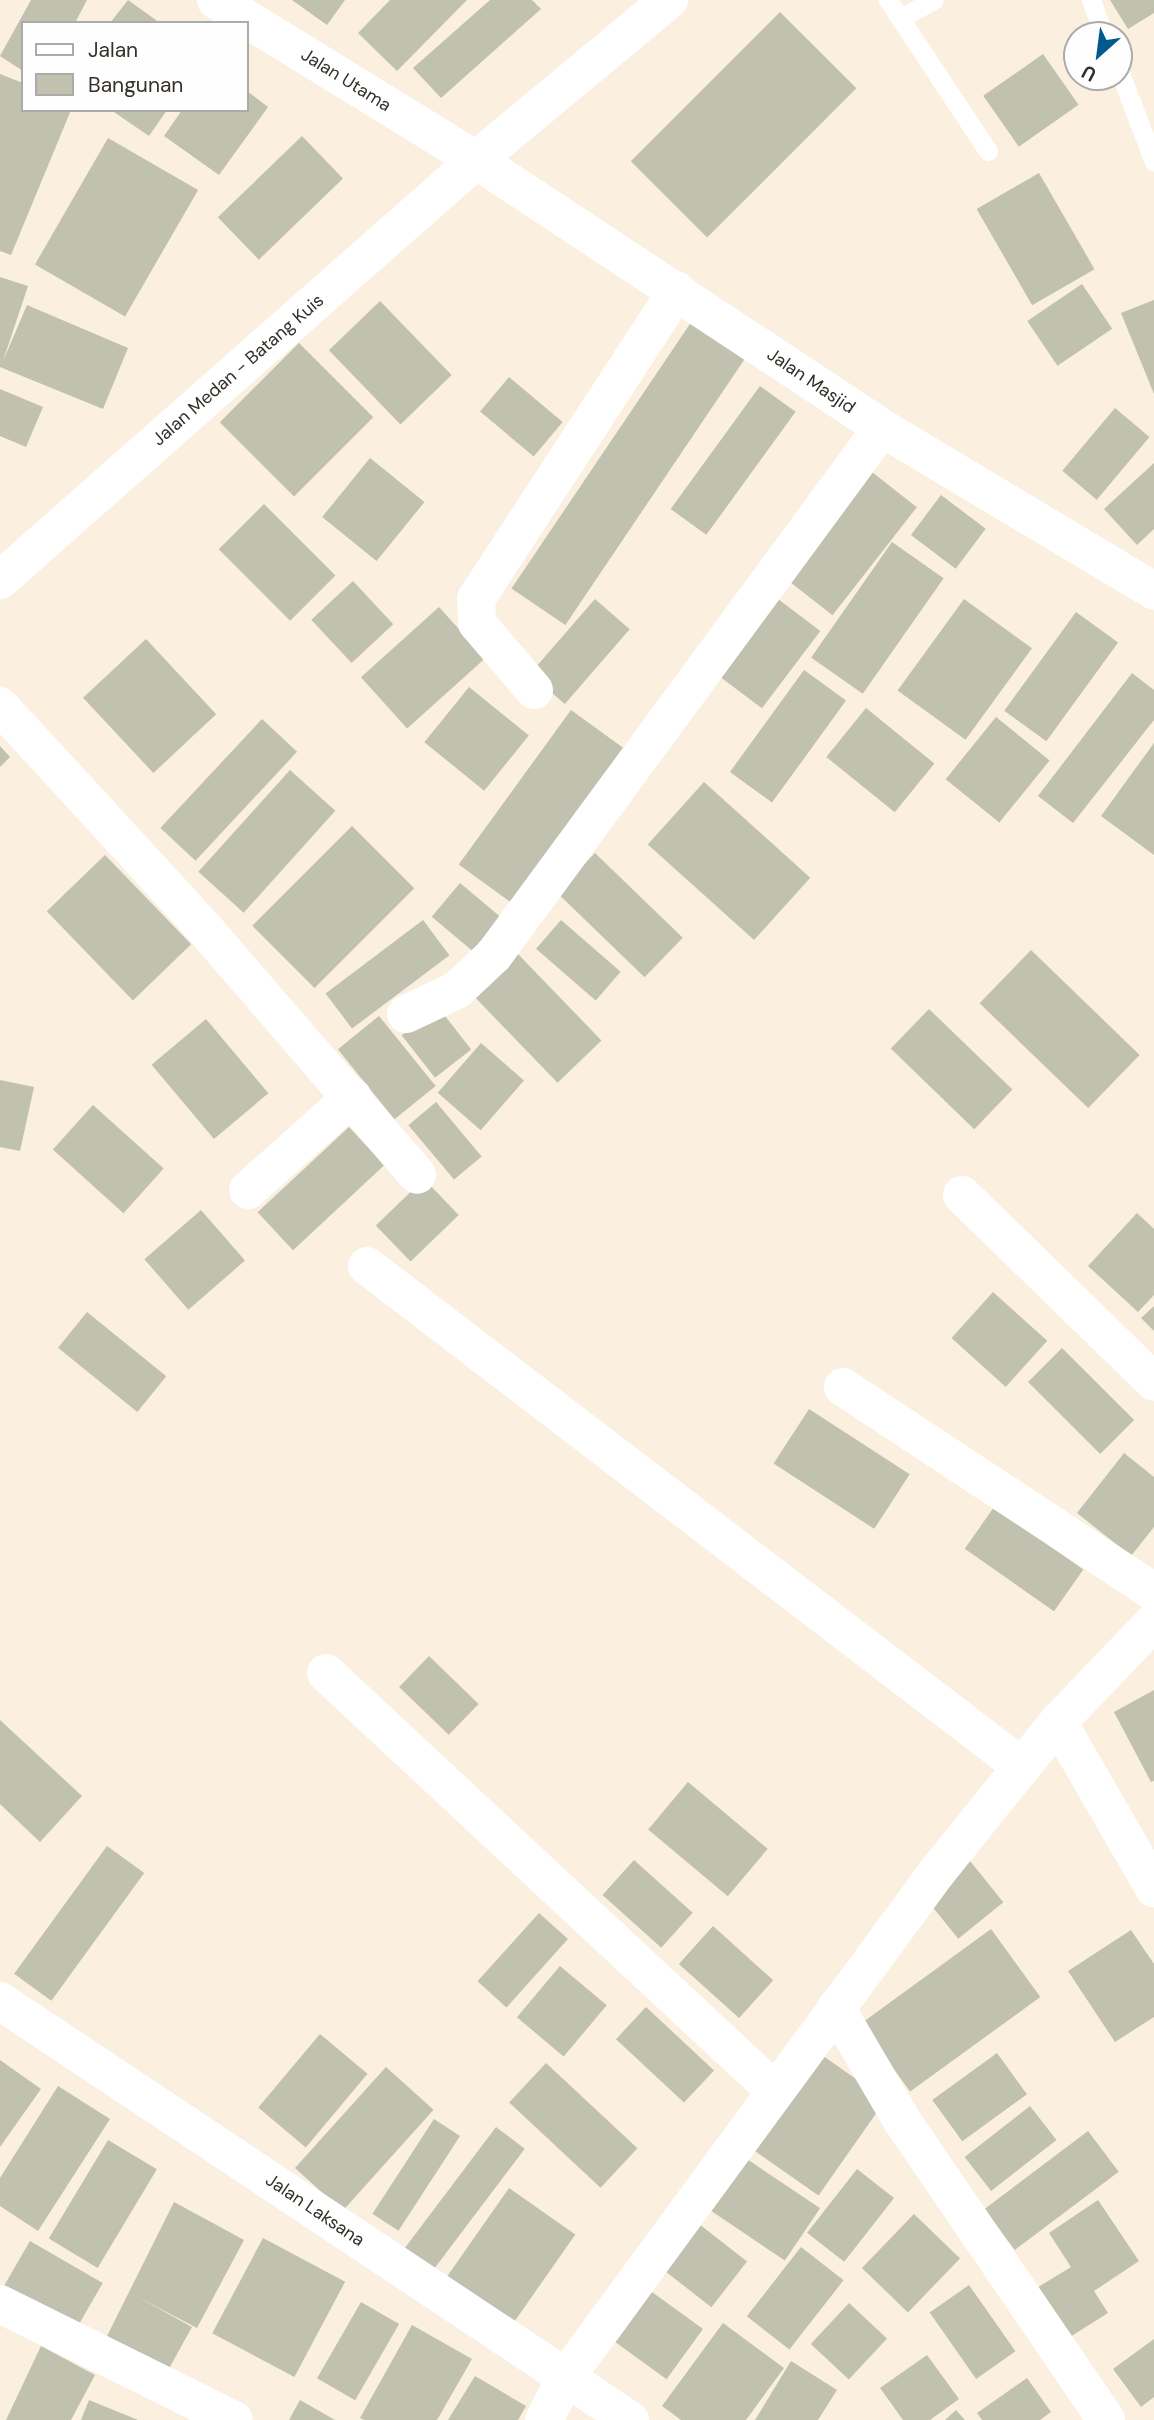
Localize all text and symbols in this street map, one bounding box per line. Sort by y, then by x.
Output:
legend [21,21,248,112]
north arrow [1063,21,1133,91]
text: Jalan [88,36,138,64]
street label: Jalan Utama [297,44,395,116]
text: U [1077,59,1100,87]
text: Bangunan [88,71,183,99]
street label: Jalan Medan - Batang Kuis [148,290,328,450]
street label: Jalan Masjid [763,344,859,418]
street label: Jalan Laksana [261,2169,369,2251]

